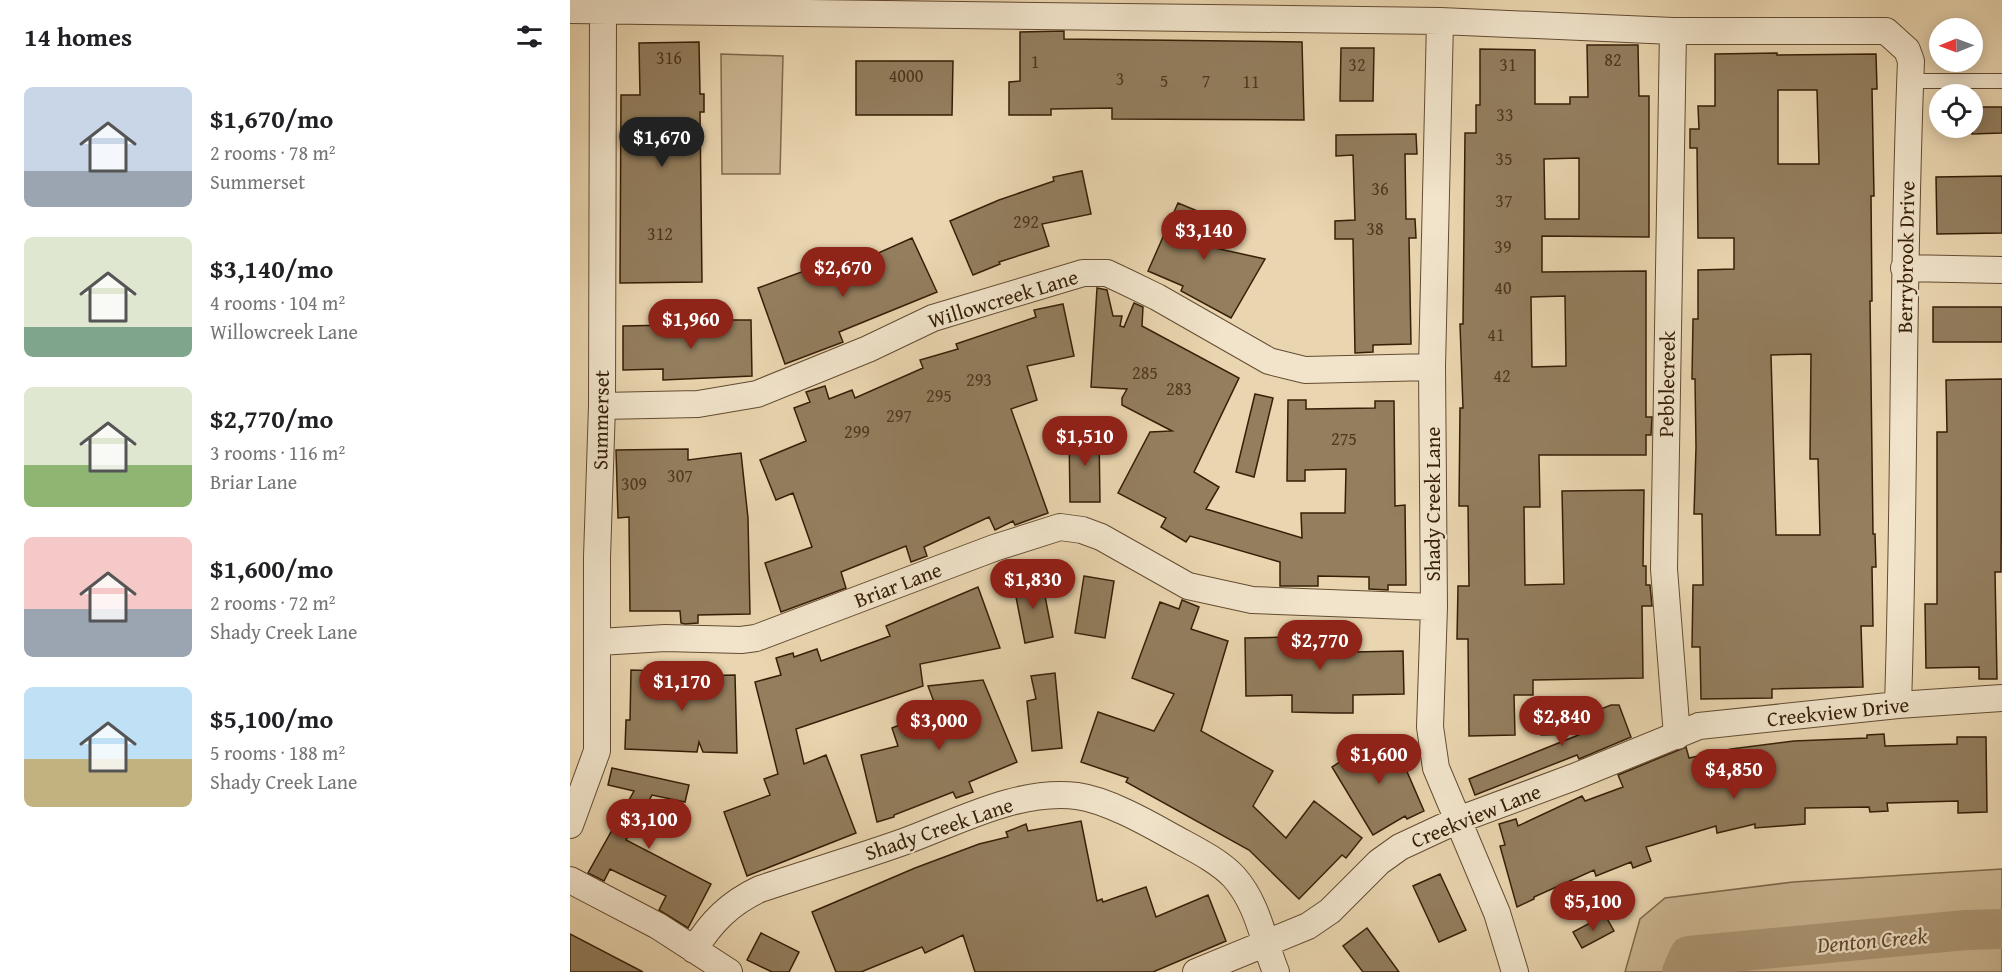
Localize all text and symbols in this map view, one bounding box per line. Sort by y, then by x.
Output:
text: 14 homes [24,17,132,56]
north arrow [1929,18,1983,72]
map controls [1929,18,1983,138]
icon: filters [513,20,546,53]
house number: 316 [656,44,682,71]
house number: 82 [1604,46,1622,73]
house number: 1 [1031,48,1039,75]
house number: 32 [1348,51,1366,78]
house number: 31 [1499,51,1517,78]
house number: 4000 [889,62,924,89]
house number: 3 [1116,65,1124,92]
house number: 5 [1160,67,1168,94]
house number: 7 [1202,67,1210,94]
house number: 11 [1242,68,1260,95]
button: locate [1929,84,1983,138]
text: $1,670/mo [210,99,333,138]
house number: 33 [1496,101,1514,128]
icon: home [72,111,144,183]
pin: $1,670 [613,117,711,168]
text: $1,670 [633,122,691,151]
text: 2 rooms · 78 m² [210,138,336,167]
house number: 35 [1495,145,1513,172]
text: Summerset [210,167,305,196]
house number: 36 [1371,175,1389,202]
street label: Berrybrook Drive [1889,180,1922,334]
house number: 37 [1495,187,1513,214]
house number: 292 [1013,208,1039,235]
pin: $3,140 [1155,210,1253,261]
text: $3,140 [1175,215,1233,244]
house number: 38 [1366,215,1384,242]
house number: 312 [647,220,673,247]
house number: 39 [1494,233,1512,260]
pin: $2,670 [794,247,892,298]
text: $3,140/mo [210,249,333,288]
text: $2,670 [814,252,872,281]
icon: home [72,261,144,333]
street label: Willowcreek Lane [924,261,1082,336]
house number: 40 [1494,274,1512,301]
text: 4 rooms · 104 m² [210,288,345,317]
pin: $1,960 [642,299,740,350]
text: $1,960 [662,304,720,333]
text: Willowcreek Lane [210,317,358,346]
house number: 41 [1487,321,1505,348]
street label: Pebblecreek [1650,330,1683,438]
house number: 285 [1132,359,1158,386]
house number: 42 [1493,362,1511,389]
house number: 293 [966,366,992,393]
street label: Summerset [584,369,617,470]
house number: 283 [1166,375,1192,402]
house number: 295 [926,382,952,409]
text: $2,770/mo [210,399,333,438]
house number: 297 [886,402,912,429]
icon: home [72,411,144,483]
pin: $1,510 [1036,416,1134,467]
house number: 299 [844,418,870,445]
text: $1,510 [1056,421,1114,450]
house number: 275 [1331,425,1357,452]
street label: Shady Creek Lane [1417,426,1448,581]
text: 3 rooms · 116 m² [210,438,345,467]
house number: 307 [667,462,693,489]
text: Briar Lane [210,467,297,496]
house number: 309 [621,470,647,497]
text: $1,600/mo [210,549,333,588]
street label: Briar Lane [850,554,946,615]
pin: $1,830 [984,559,1082,610]
icon: home [72,561,144,633]
text: $1,830 [1004,564,1062,593]
text: 2 rooms · 72 m² [210,588,336,617]
text: Shady Creek Lane [210,617,357,646]
pin: $2,770 [1271,620,1369,671]
text: $2,770 [1291,625,1349,654]
pin: $1,170 [633,661,731,712]
text: $1,170 [653,666,711,695]
street label: Creekview Drive [1765,689,1911,734]
pin: $2,840 [1513,696,1611,747]
text: $5,100/mo [210,699,333,738]
pin: $3,000 [890,700,988,751]
text: $2,840 [1533,701,1591,730]
text: $3,000 [910,705,968,734]
icon: home [72,711,144,783]
pin: $1,600 [1330,734,1428,785]
text: 5 rooms · 188 m² [210,738,345,767]
text: $1,600 [1350,739,1408,768]
pin: $4,850 [1685,749,1783,800]
text: $4,850 [1705,754,1763,783]
text: Shady Creek Lane [210,767,357,796]
street label: Creekview Lane [1406,775,1546,856]
street label: Shady Creek Lane [861,789,1017,868]
pin: $3,100 [600,799,698,850]
text: $3,100 [620,804,678,833]
pin: $5,100 [1544,881,1642,932]
text: $5,100 [1564,886,1622,915]
water label: Denton Creek [1815,919,1929,961]

